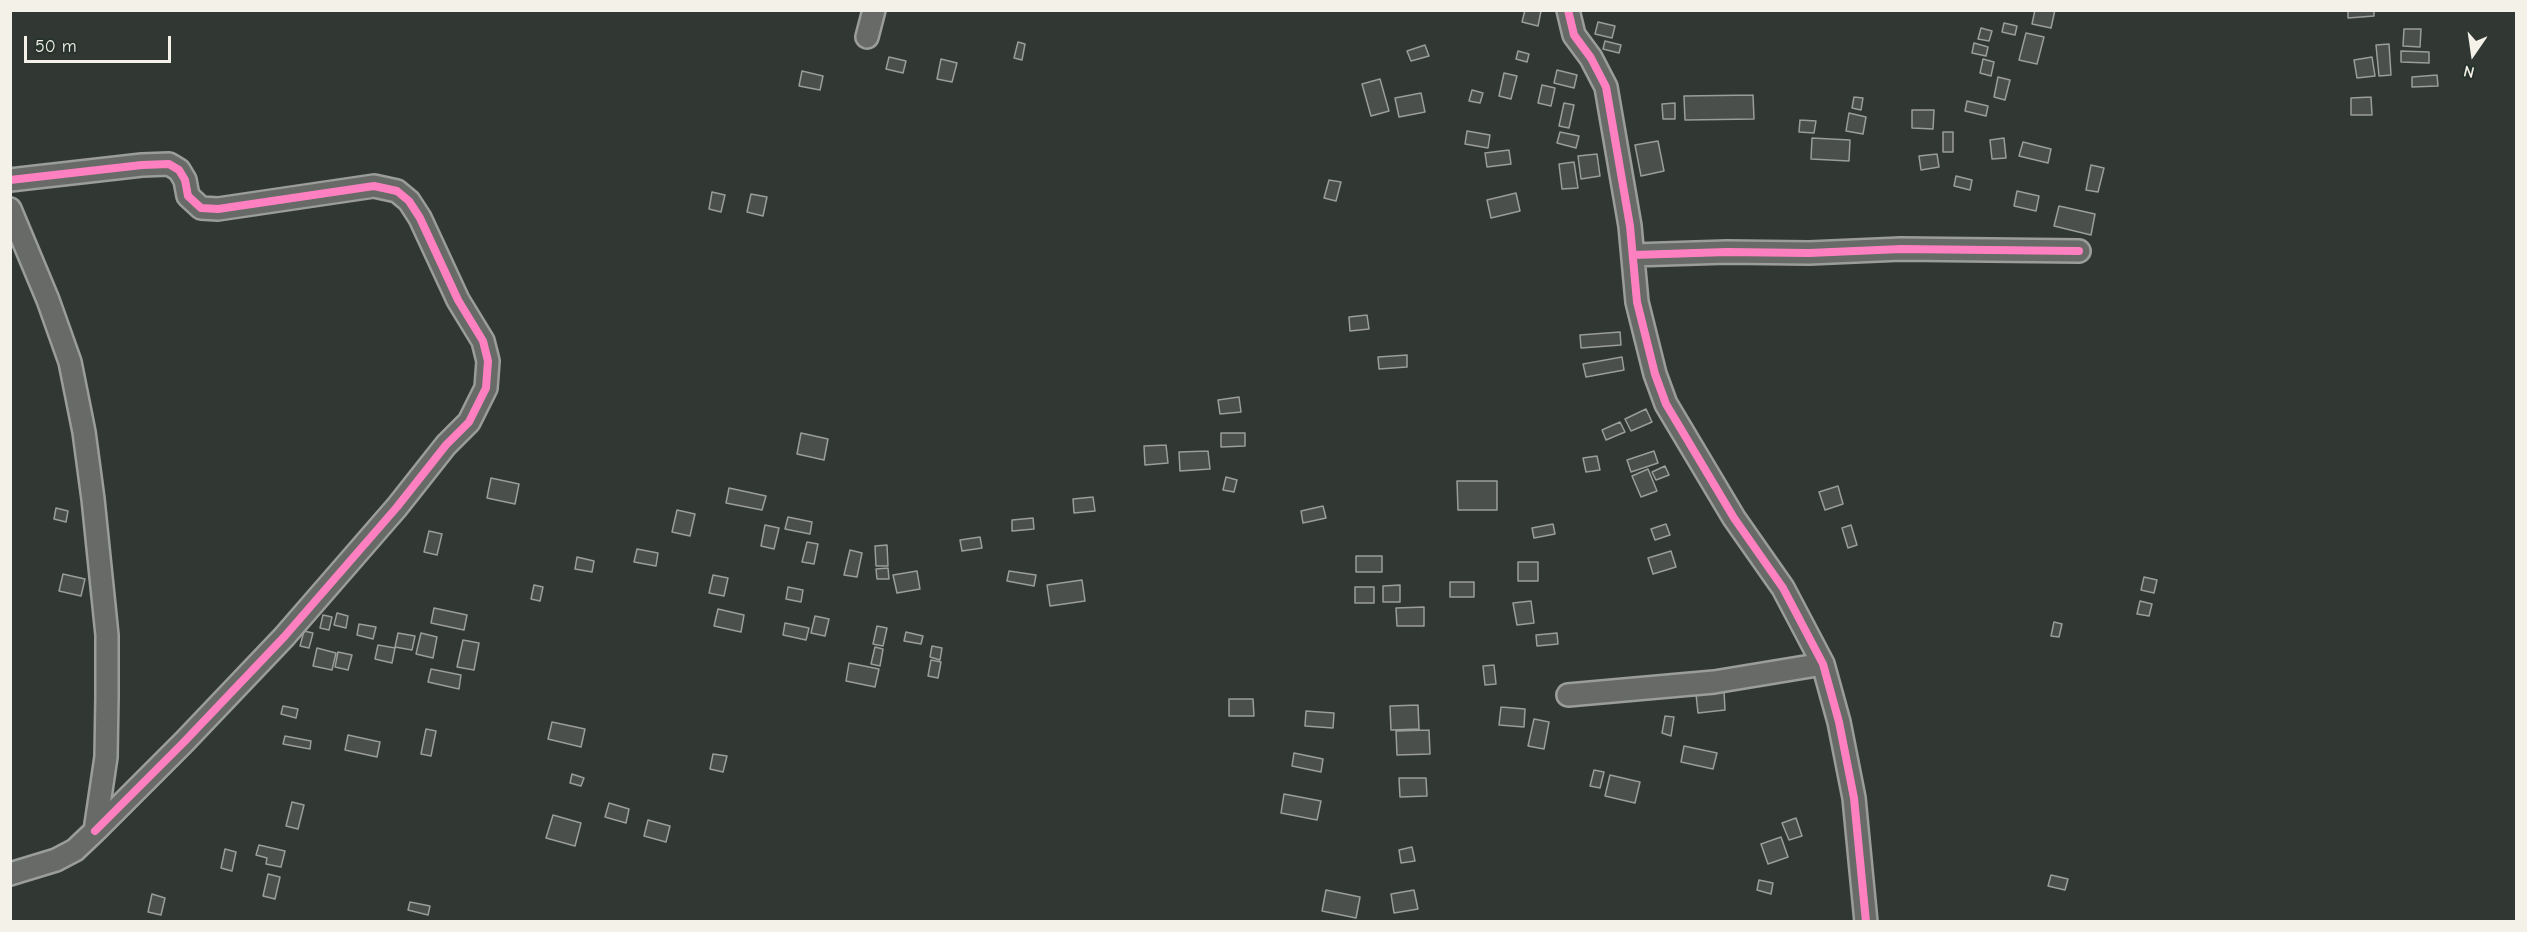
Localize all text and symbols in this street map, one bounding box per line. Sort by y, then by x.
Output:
scale bar [27,24,174,62]
north arrow [2443,24,2503,84]
text: 50 m [35,36,77,57]
text: N [2462,62,2476,81]

